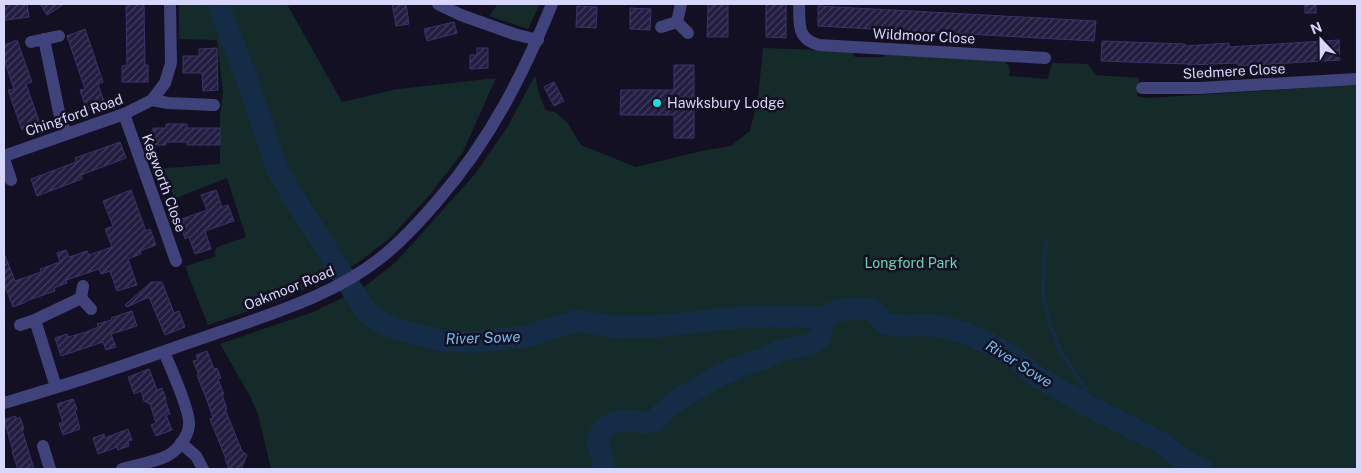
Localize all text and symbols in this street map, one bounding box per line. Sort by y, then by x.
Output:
north arrow [1296,15,1346,65]
text: N [1308,18,1324,37]
street label: Wildmoor Close [872,25,976,47]
street label: Sledmere Close [1182,60,1286,82]
street label: Chingford Road [23,91,125,139]
place label: Hawksbury Lodge [667,95,784,111]
marker: Hawksbury Lodge [651,97,663,109]
street label: Kegworth Close [139,132,189,234]
park label: Longford Park [865,255,958,271]
street label: Oakmoor Road [242,263,336,313]
water label: River Sowe [445,328,521,347]
water label: River Sowe [983,337,1056,391]

